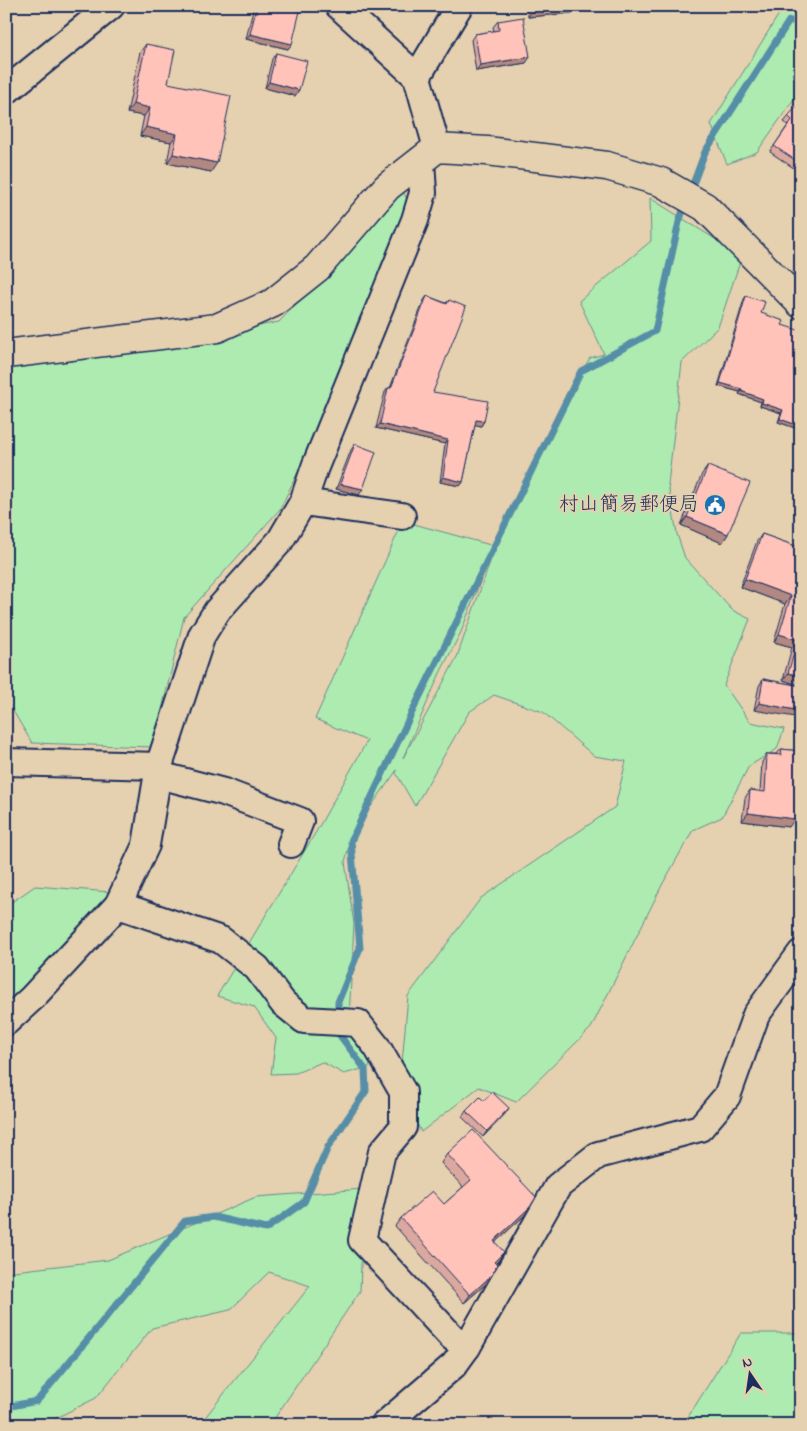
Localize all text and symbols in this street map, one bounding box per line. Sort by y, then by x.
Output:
place label: 村山簡易郵便局 [559,491,699,520]
public building icon: 村山簡易郵便局 [703,493,727,517]
north arrow [724,1348,774,1398]
text: N [740,1352,754,1374]

